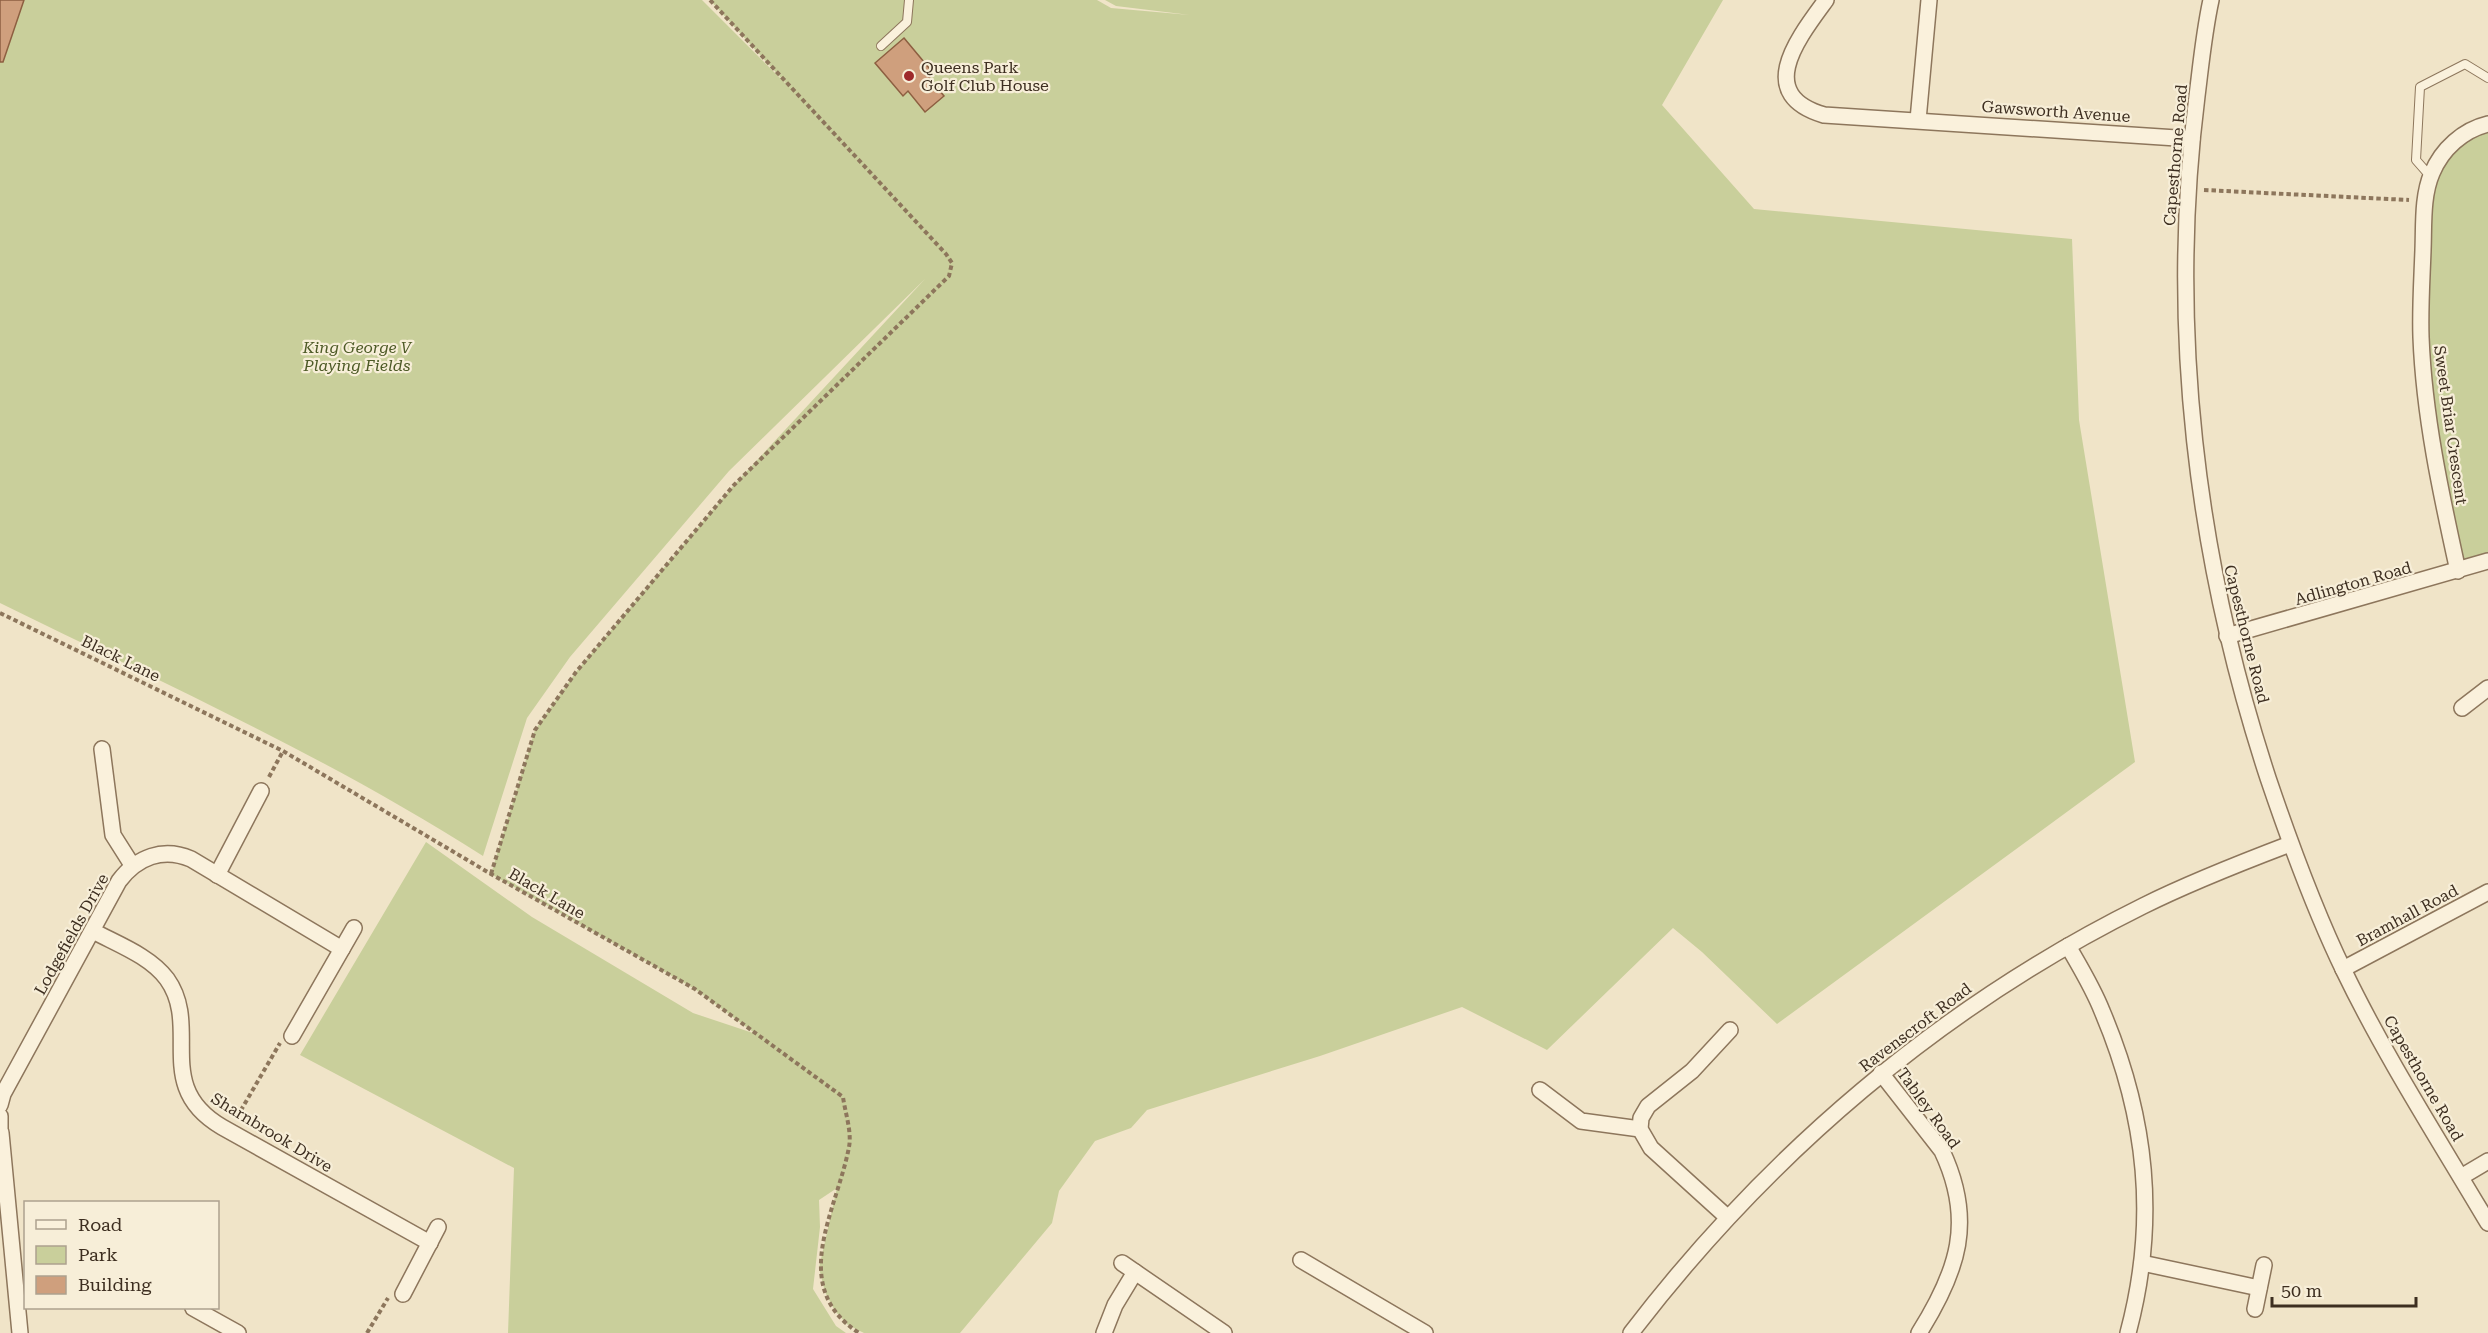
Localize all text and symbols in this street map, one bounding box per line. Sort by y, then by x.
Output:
place label: Queens Park Golf Club House [921,58,1049,95]
marker: Queens Park Golf Club House [902,69,916,83]
street label: Capesthorne Road [2160,83,2191,227]
street label: Gawsworth Avenue [1981,97,2131,126]
park label: King George V Playing Fields [302,338,413,375]
street label: Sweet Briar Crescent [2430,344,2471,506]
street label: Adlington Road [2293,558,2414,609]
street label: Capesthorne Road [2220,563,2273,705]
street label: Black Lane [78,631,163,686]
street label: Black Lane [505,864,589,923]
street label: Lodgefields Drive [30,870,113,998]
street label: Bramhall Road [2353,881,2461,950]
street label: Ravenscroft Road [1855,979,1975,1076]
street label: Capesthorne Road [2380,1012,2467,1145]
street label: Tabley Road [1893,1064,1964,1152]
street label: Sharnbrook Drive [208,1089,336,1176]
legend [24,1201,219,1309]
text: Road [78,1214,123,1235]
text: Park [78,1244,118,1265]
scale bar [2272,1270,2416,1308]
text: Building [78,1274,152,1295]
text: 50 m [2281,1280,2322,1301]

